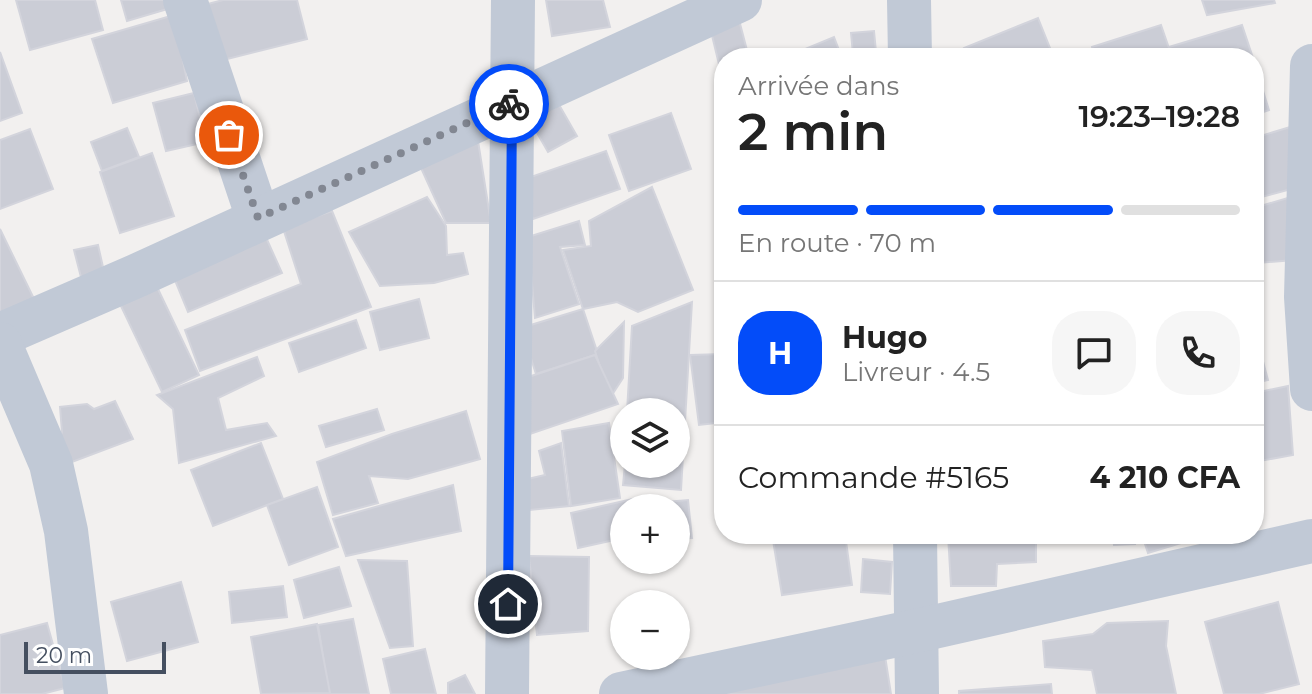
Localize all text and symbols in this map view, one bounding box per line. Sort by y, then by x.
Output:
courier [469,64,549,144]
text: Arrivée dans [738,70,899,102]
icon: bike [487,82,531,126]
text: 19:23–19:28 [1079,98,1240,135]
text: 2 min [738,100,888,163]
pin [195,101,263,169]
icon: bag [207,113,251,157]
text: En route · 70 m [738,227,936,259]
button: chat [1052,311,1136,395]
button: phone [1156,311,1240,395]
text: Hugo [842,319,928,356]
text: H [768,335,792,372]
text: Livreur · 4.5 [842,356,990,388]
map controls [610,398,690,670]
button: layers [610,398,690,478]
text: Commande #5165 [738,459,1009,496]
text: 4 210 CFA [1090,459,1240,496]
button: + [610,494,690,574]
pin [474,570,542,638]
icon: home [486,582,530,626]
button: − [610,590,690,670]
scale bar [24,638,166,674]
text: 20 m [36,642,92,669]

